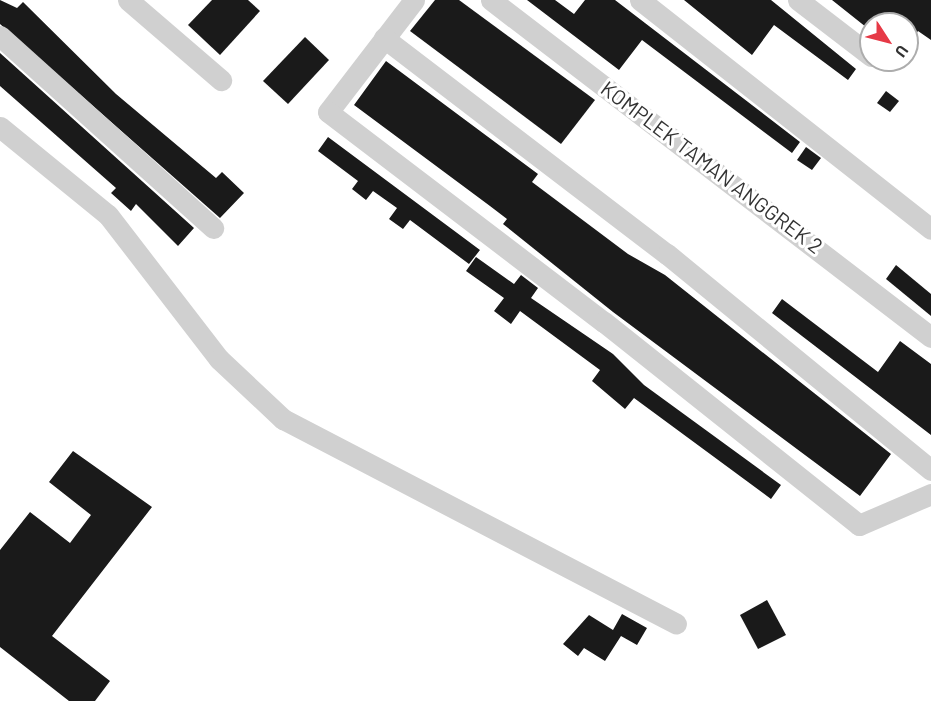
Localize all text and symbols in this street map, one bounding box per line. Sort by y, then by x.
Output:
north arrow [859,12,919,72]
text: U [892,42,913,61]
street label: KOMPLEK TAMAN ANGGREK 2 [596,75,828,259]

